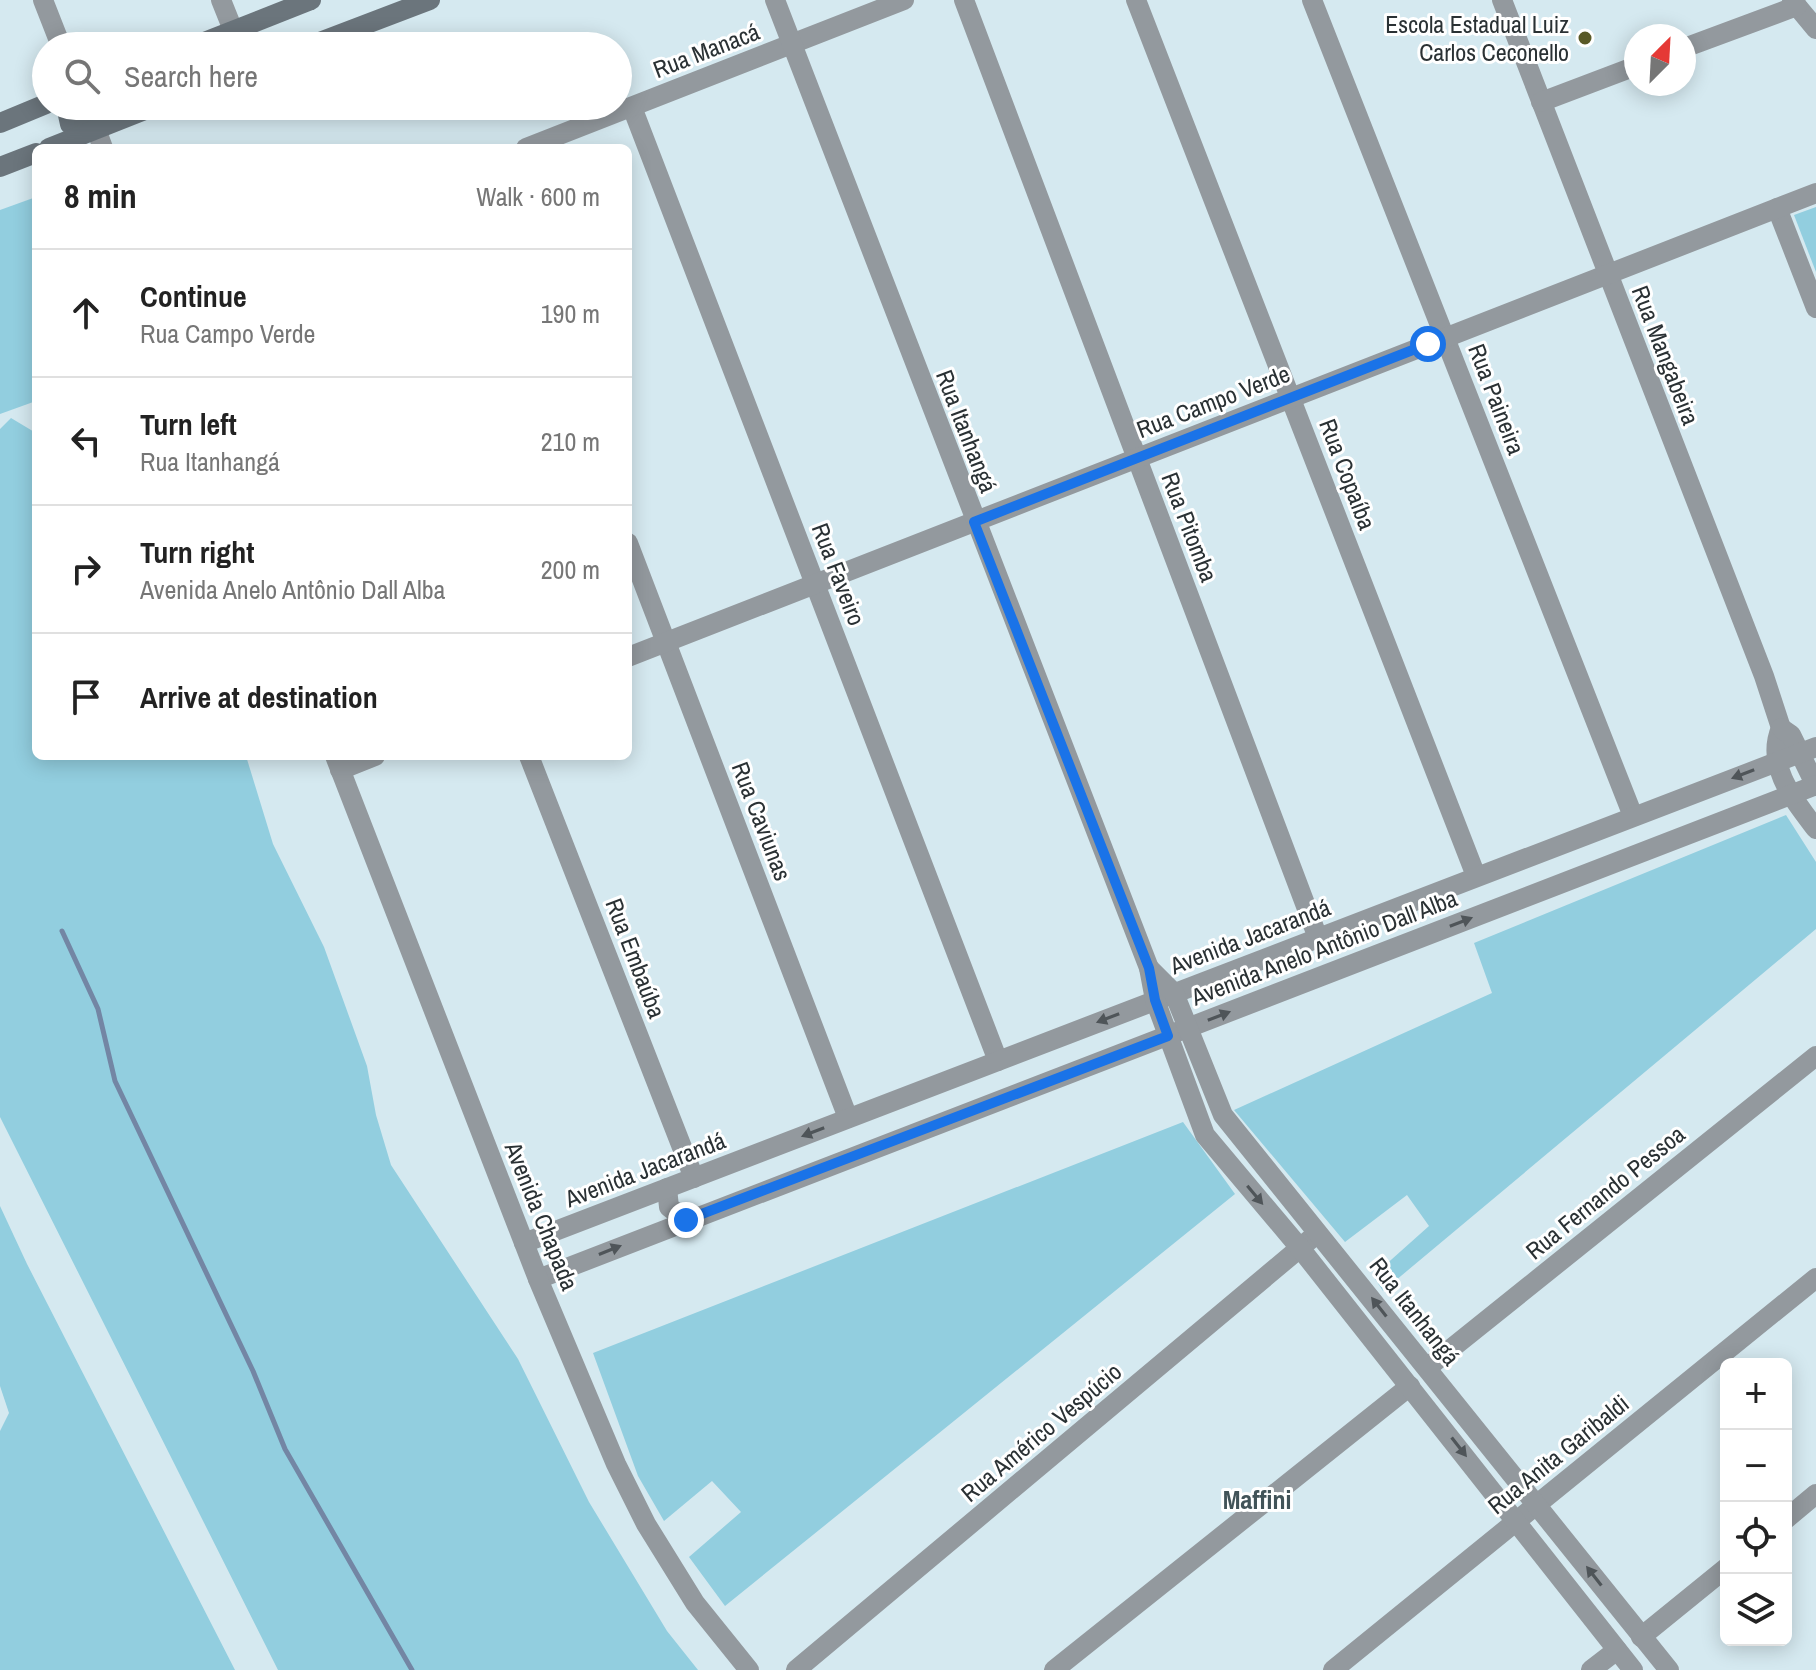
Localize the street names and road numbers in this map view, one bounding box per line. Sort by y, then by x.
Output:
street label: Rua Manacá [648,15,764,85]
street label: Rua Mangabeira [1625,281,1707,429]
street label: Rua Paineira [1461,339,1533,459]
street label: Rua Campo Verde [1132,357,1294,445]
street label: Rua Itanhangá [929,365,1005,497]
street label: Rua Copaíba [1312,414,1384,534]
street label: Rua Pitomba [1154,468,1226,586]
street label: Rua Faveiro [805,518,873,630]
street label: Rua Caviunas [725,757,799,885]
street label: Avenida Anelo Antônio Dall Alba [1186,882,1461,1013]
street label: Avenida Jacarandá [1164,891,1335,982]
street label: Rua Embaúba [599,894,673,1023]
street label: Rua Fernando Pessoa [1519,1118,1691,1266]
street label: Avenida Jacarandá [559,1124,730,1215]
street label: Avenida Chapada [497,1136,586,1295]
street label: Rua Itanhangá [1363,1250,1467,1372]
street label: Rua Américo Vespúcio [954,1355,1128,1509]
street label: Rua Anita Garibaldi [1481,1387,1635,1521]

